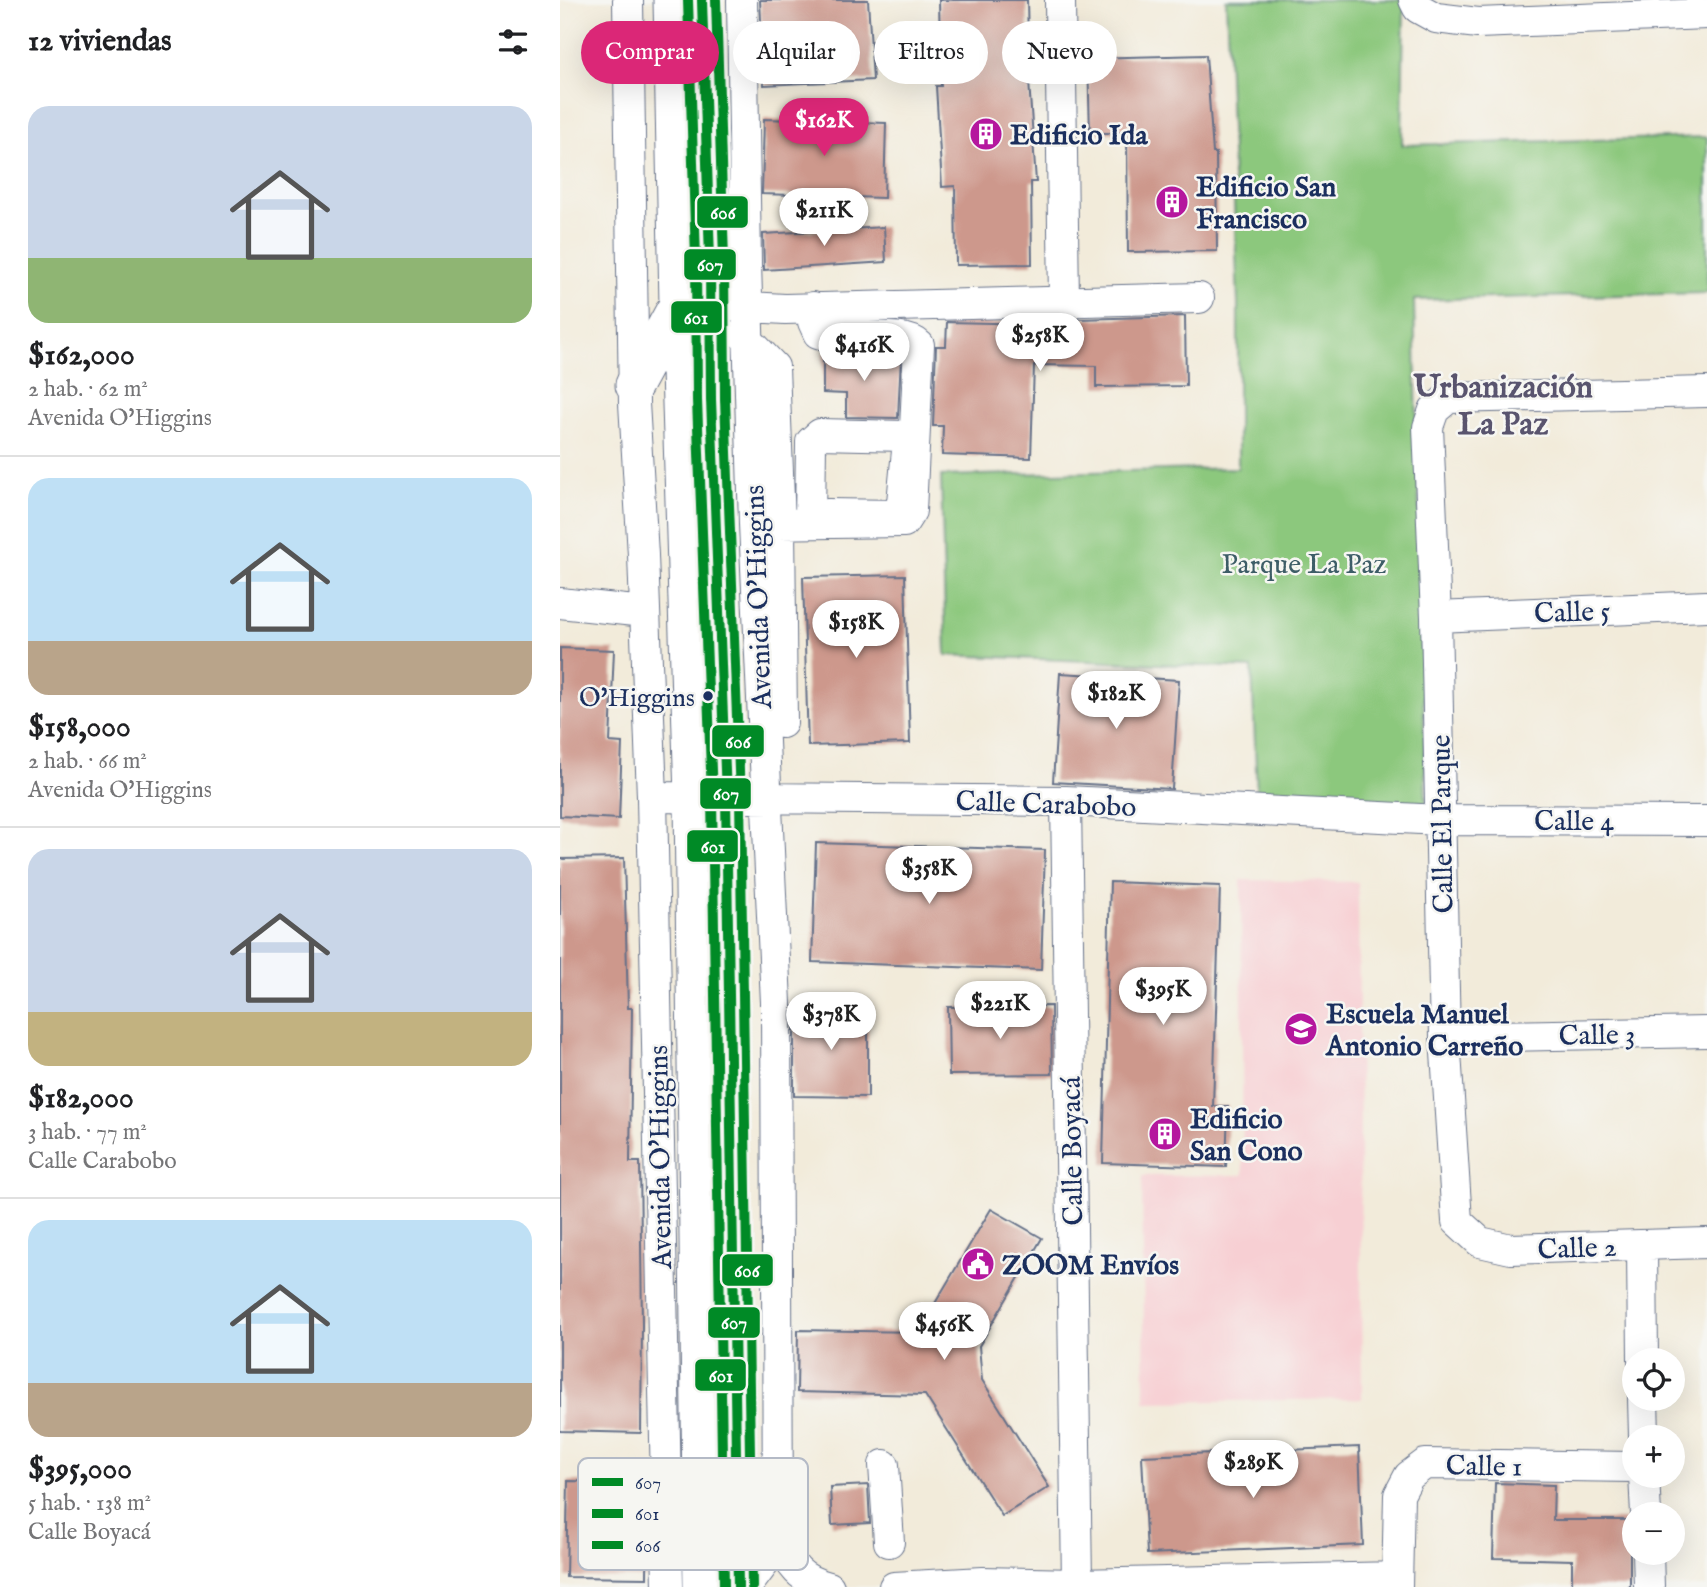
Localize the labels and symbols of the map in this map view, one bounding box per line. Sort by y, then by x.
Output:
pin: $162K [775,99,873,158]
building icon: Edificio Ida [967,115,1005,153]
place label: Edificio Ida [1010,119,1148,154]
place label: Edificio San Francisco [1196,171,1336,238]
building icon: Edificio San Francisco [1153,183,1191,221]
pin: $211K [775,188,873,248]
line badge: 606 [696,195,749,229]
text: 606 [710,202,737,226]
line badge: 607 [683,248,737,281]
text: 607 [697,254,723,278]
line badge: 601 [670,300,723,334]
text: 601 [684,307,708,331]
pin: $258K [991,314,1089,373]
pin: $416K [815,324,913,383]
district label: Urbanización La Paz [1413,368,1593,446]
street label: Avenida O'Higgins [738,484,781,710]
park label: Parque La Paz [1222,548,1386,583]
street label: Calle 5 [1533,595,1611,632]
pin: $158K [807,600,905,660]
pin: $182K [1067,672,1165,731]
place label: O'Higgins [579,682,695,715]
marker: O'Higgins [701,689,715,703]
line badge: 606 [711,724,765,758]
text: 606 [725,731,752,755]
street label: Calle El Parque [1424,734,1463,914]
line badge: 607 [699,777,752,810]
text: 607 [713,783,739,807]
street label: Calle Carabobo [955,785,1137,826]
street label: Calle 4 [1534,805,1614,840]
line badge: 601 [686,829,739,863]
text: 601 [701,836,725,860]
pin: $358K [880,846,978,906]
pin: $395K [1114,968,1212,1027]
pin: $221K [951,982,1049,1041]
pin: $378K [782,992,880,1052]
place label: Escuela Manuel Antonio Carreño [1325,998,1523,1065]
school or university icon: Escuela Manuel Antonio Carreño [1282,1010,1320,1048]
street label: Calle 3 [1558,1018,1636,1055]
street label: Avenida O'Higgins [642,1045,681,1270]
street label: Calle Boyacá [1055,1075,1092,1226]
place label: Edificio San Cono [1190,1103,1303,1170]
building icon: Edificio San Cono [1146,1115,1184,1153]
street label: Calle 2 [1537,1231,1617,1268]
public building icon: ZOOM Envíos [959,1245,997,1283]
place label: ZOOM Envíos [1002,1249,1179,1284]
line badge: 606 [721,1253,774,1287]
text: 606 [734,1260,761,1284]
pin: $456K [895,1302,993,1362]
line badge: 607 [707,1306,761,1339]
text: 607 [721,1312,747,1336]
line badge: 601 [694,1358,747,1392]
text: 601 [709,1365,733,1389]
pin: $289K [1204,1440,1302,1500]
street label: Calle 1 [1445,1449,1523,1486]
legend [578,1458,808,1570]
text: 607 [635,1472,661,1496]
text: 601 [635,1503,659,1527]
text: 606 [635,1535,661,1559]

